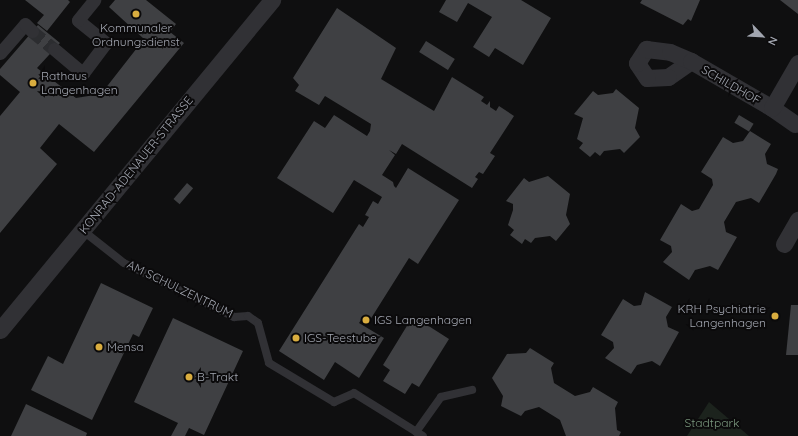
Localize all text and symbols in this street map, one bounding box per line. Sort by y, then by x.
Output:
marker: Kommunaler Ordnungsdienst [131,9,141,19]
north arrow [742,16,782,56]
place label: Kommunaler Ordnungsdienst [92,21,180,49]
text: N [765,34,781,48]
street label: SCHILDHOF [699,62,763,108]
place label: Rathaus Langenhagen [41,69,118,97]
marker: Rathaus Langenhagen [28,78,38,88]
street label: KONRAD-ADENAUER-STRASSE [76,93,196,237]
street label: AM SCHULZENTRUM [125,257,235,321]
place label: KRH Psychiatrie Langenhagen [678,302,766,330]
marker: KRH Psychiatrie Langenhagen [769,310,781,322]
place label: IGS Langenhagen [374,313,472,327]
marker: IGS Langenhagen [361,315,371,325]
place label: IGS-Teestube [304,331,377,345]
marker: IGS-Teestube [291,333,301,343]
place label: Mensa [107,340,144,354]
marker: Mensa [94,342,104,352]
place label: B-Trakt [197,370,238,384]
marker: B-Trakt [184,372,194,382]
park label: Stadtpark [684,416,740,430]

